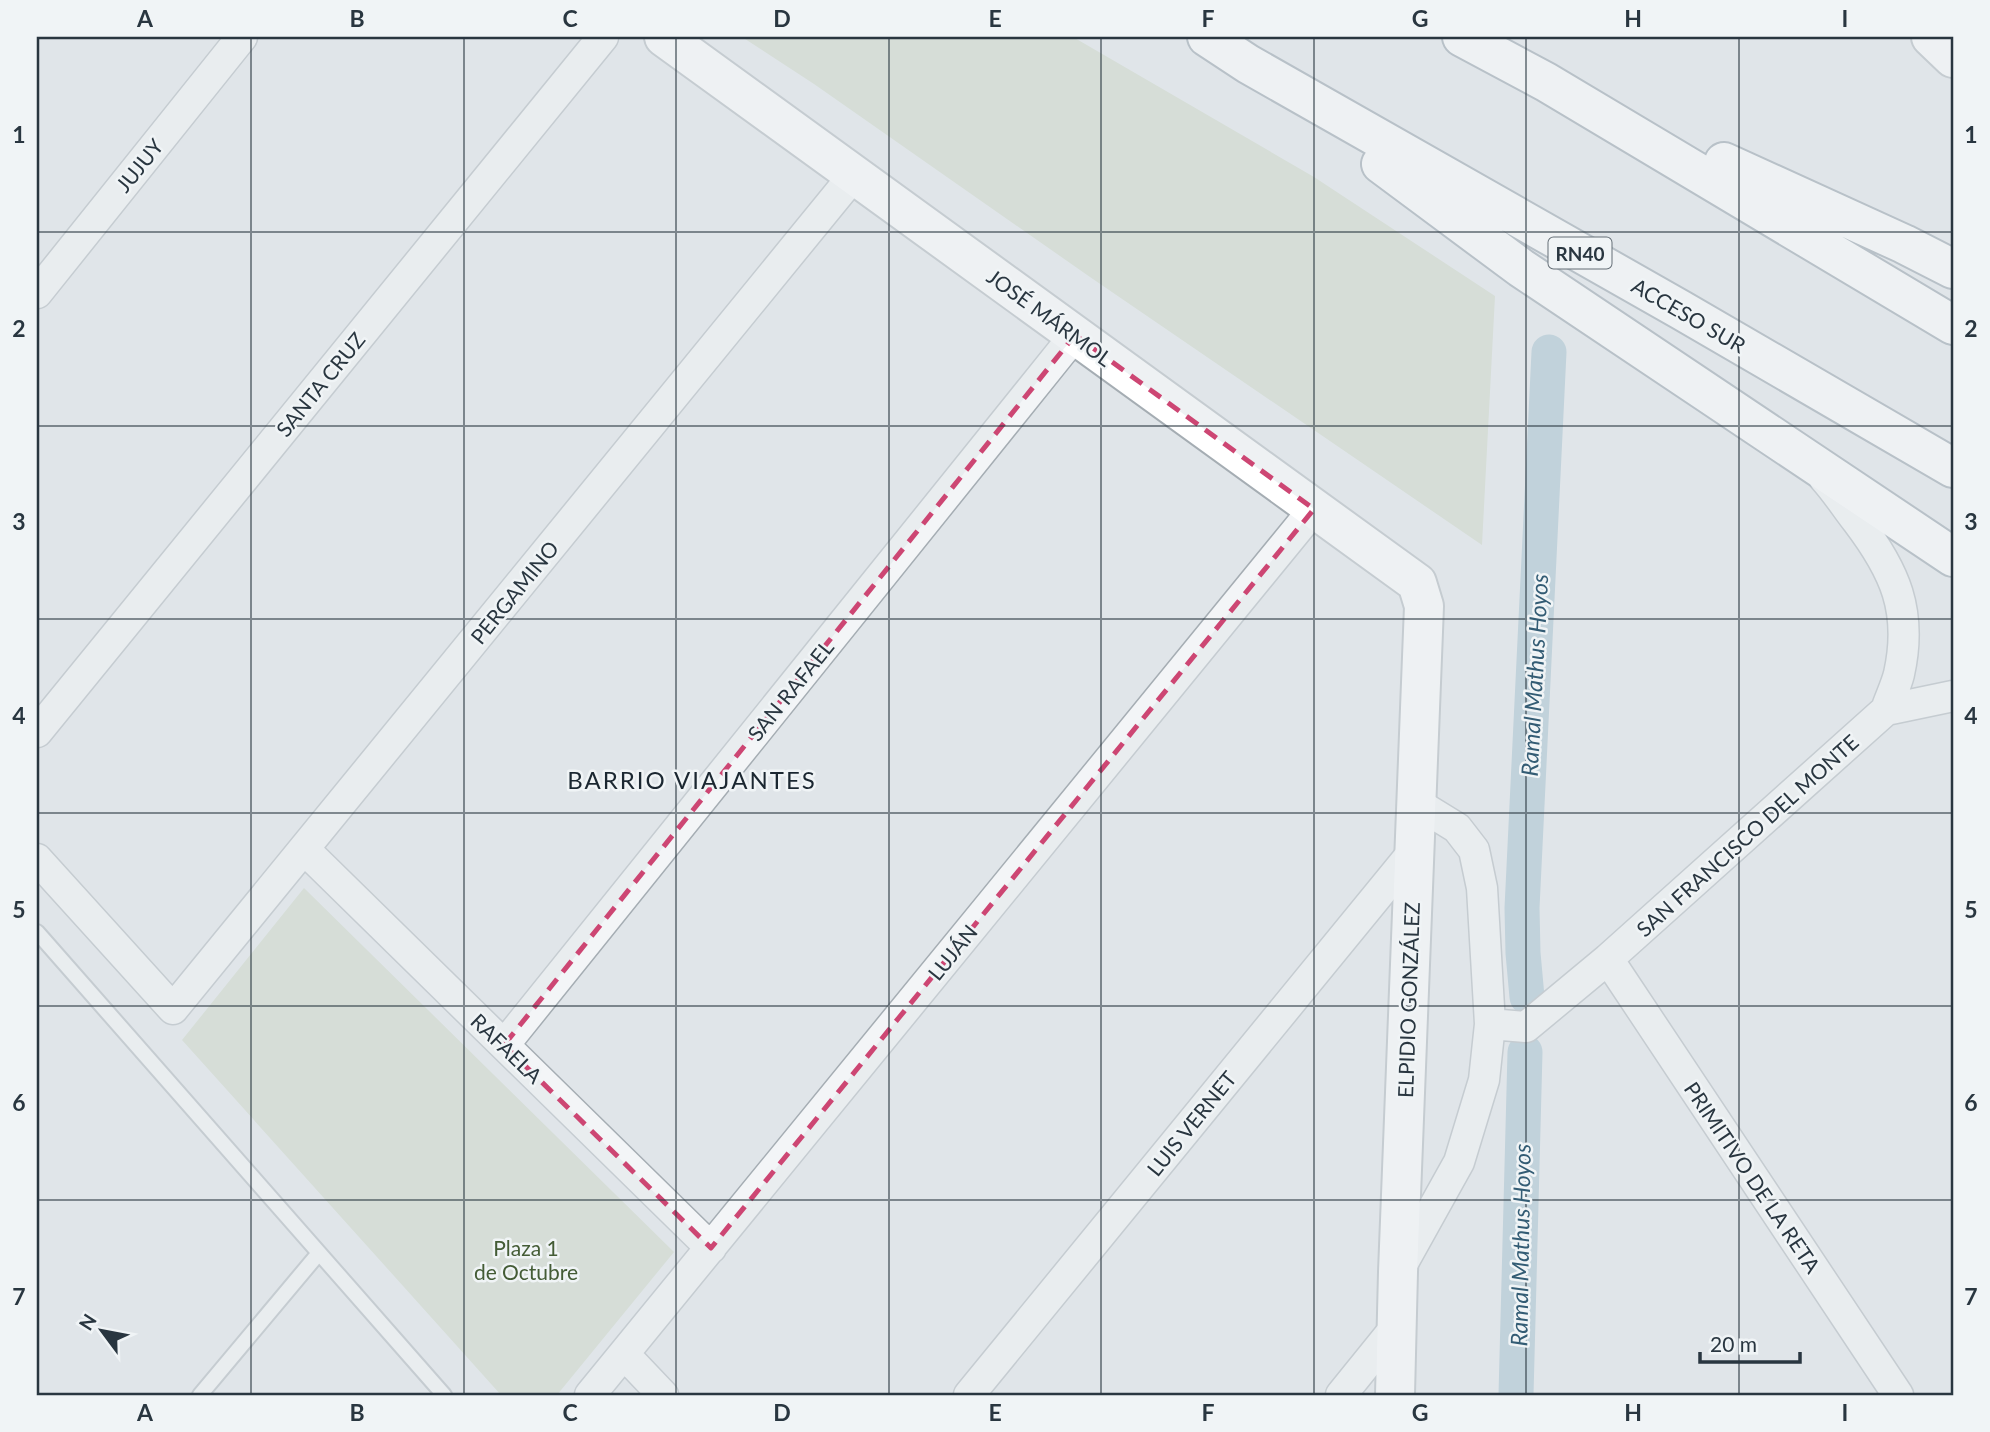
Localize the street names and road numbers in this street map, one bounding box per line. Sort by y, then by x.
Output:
street label: JUJUY [110,133,169,197]
road number: RN40 [1548,238,1612,268]
street label: JOSÉ MÁRMOL [983,263,1118,371]
street label: ACCESO SUR [1628,272,1751,358]
street label: SANTA CRUZ [271,327,369,441]
street label: PERGAMINO [465,535,563,649]
street label: SAN RAFAEL [742,635,838,745]
street label: SAN FRANCISCO DEL MONTE [1631,729,1863,941]
street label: ELPIDIO GONZÁLEZ [1392,902,1424,1098]
street label: LUJÁN [922,919,982,985]
street label: RAFAELA [466,1008,548,1089]
street label: LUIS VERNET [1141,1065,1241,1180]
street label: PRIMITIVO DE LA RETA [1680,1077,1827,1278]

